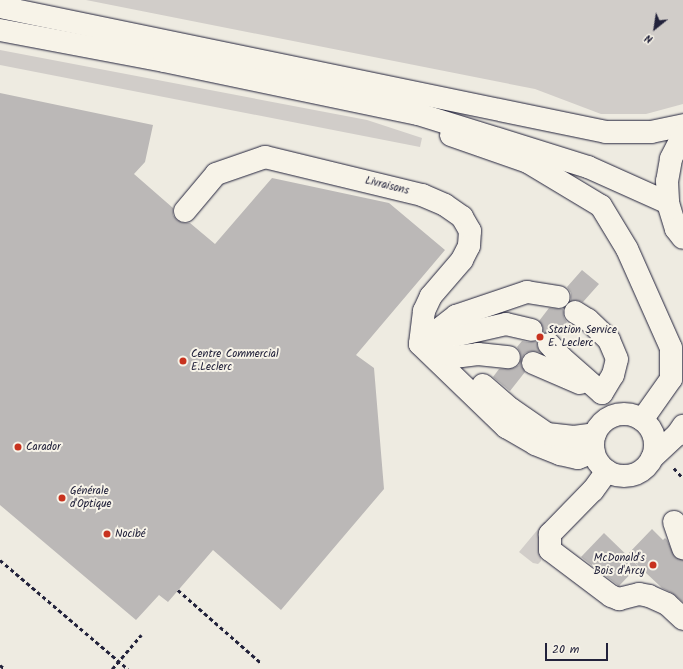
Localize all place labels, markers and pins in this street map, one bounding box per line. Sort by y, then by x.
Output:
place label: Station Service E. Leclerc [548,324,617,350]
marker: Station Service E. Leclerc [535,332,545,342]
place label: Centre Commercial E.Leclerc [191,348,279,374]
marker: Centre Commercial E.Leclerc [178,356,188,366]
place label: Carador [26,440,61,454]
marker: Carador [13,442,23,452]
place label: Générale d'Optique [70,485,111,511]
marker: Générale d'Optique [57,493,67,503]
place label: Nocibé [115,527,146,541]
marker: Nocibé [102,529,112,539]
place label: McDonald's Bois d'Arcy [594,552,645,578]
marker: McDonald's Bois d'Arcy [648,560,658,570]

